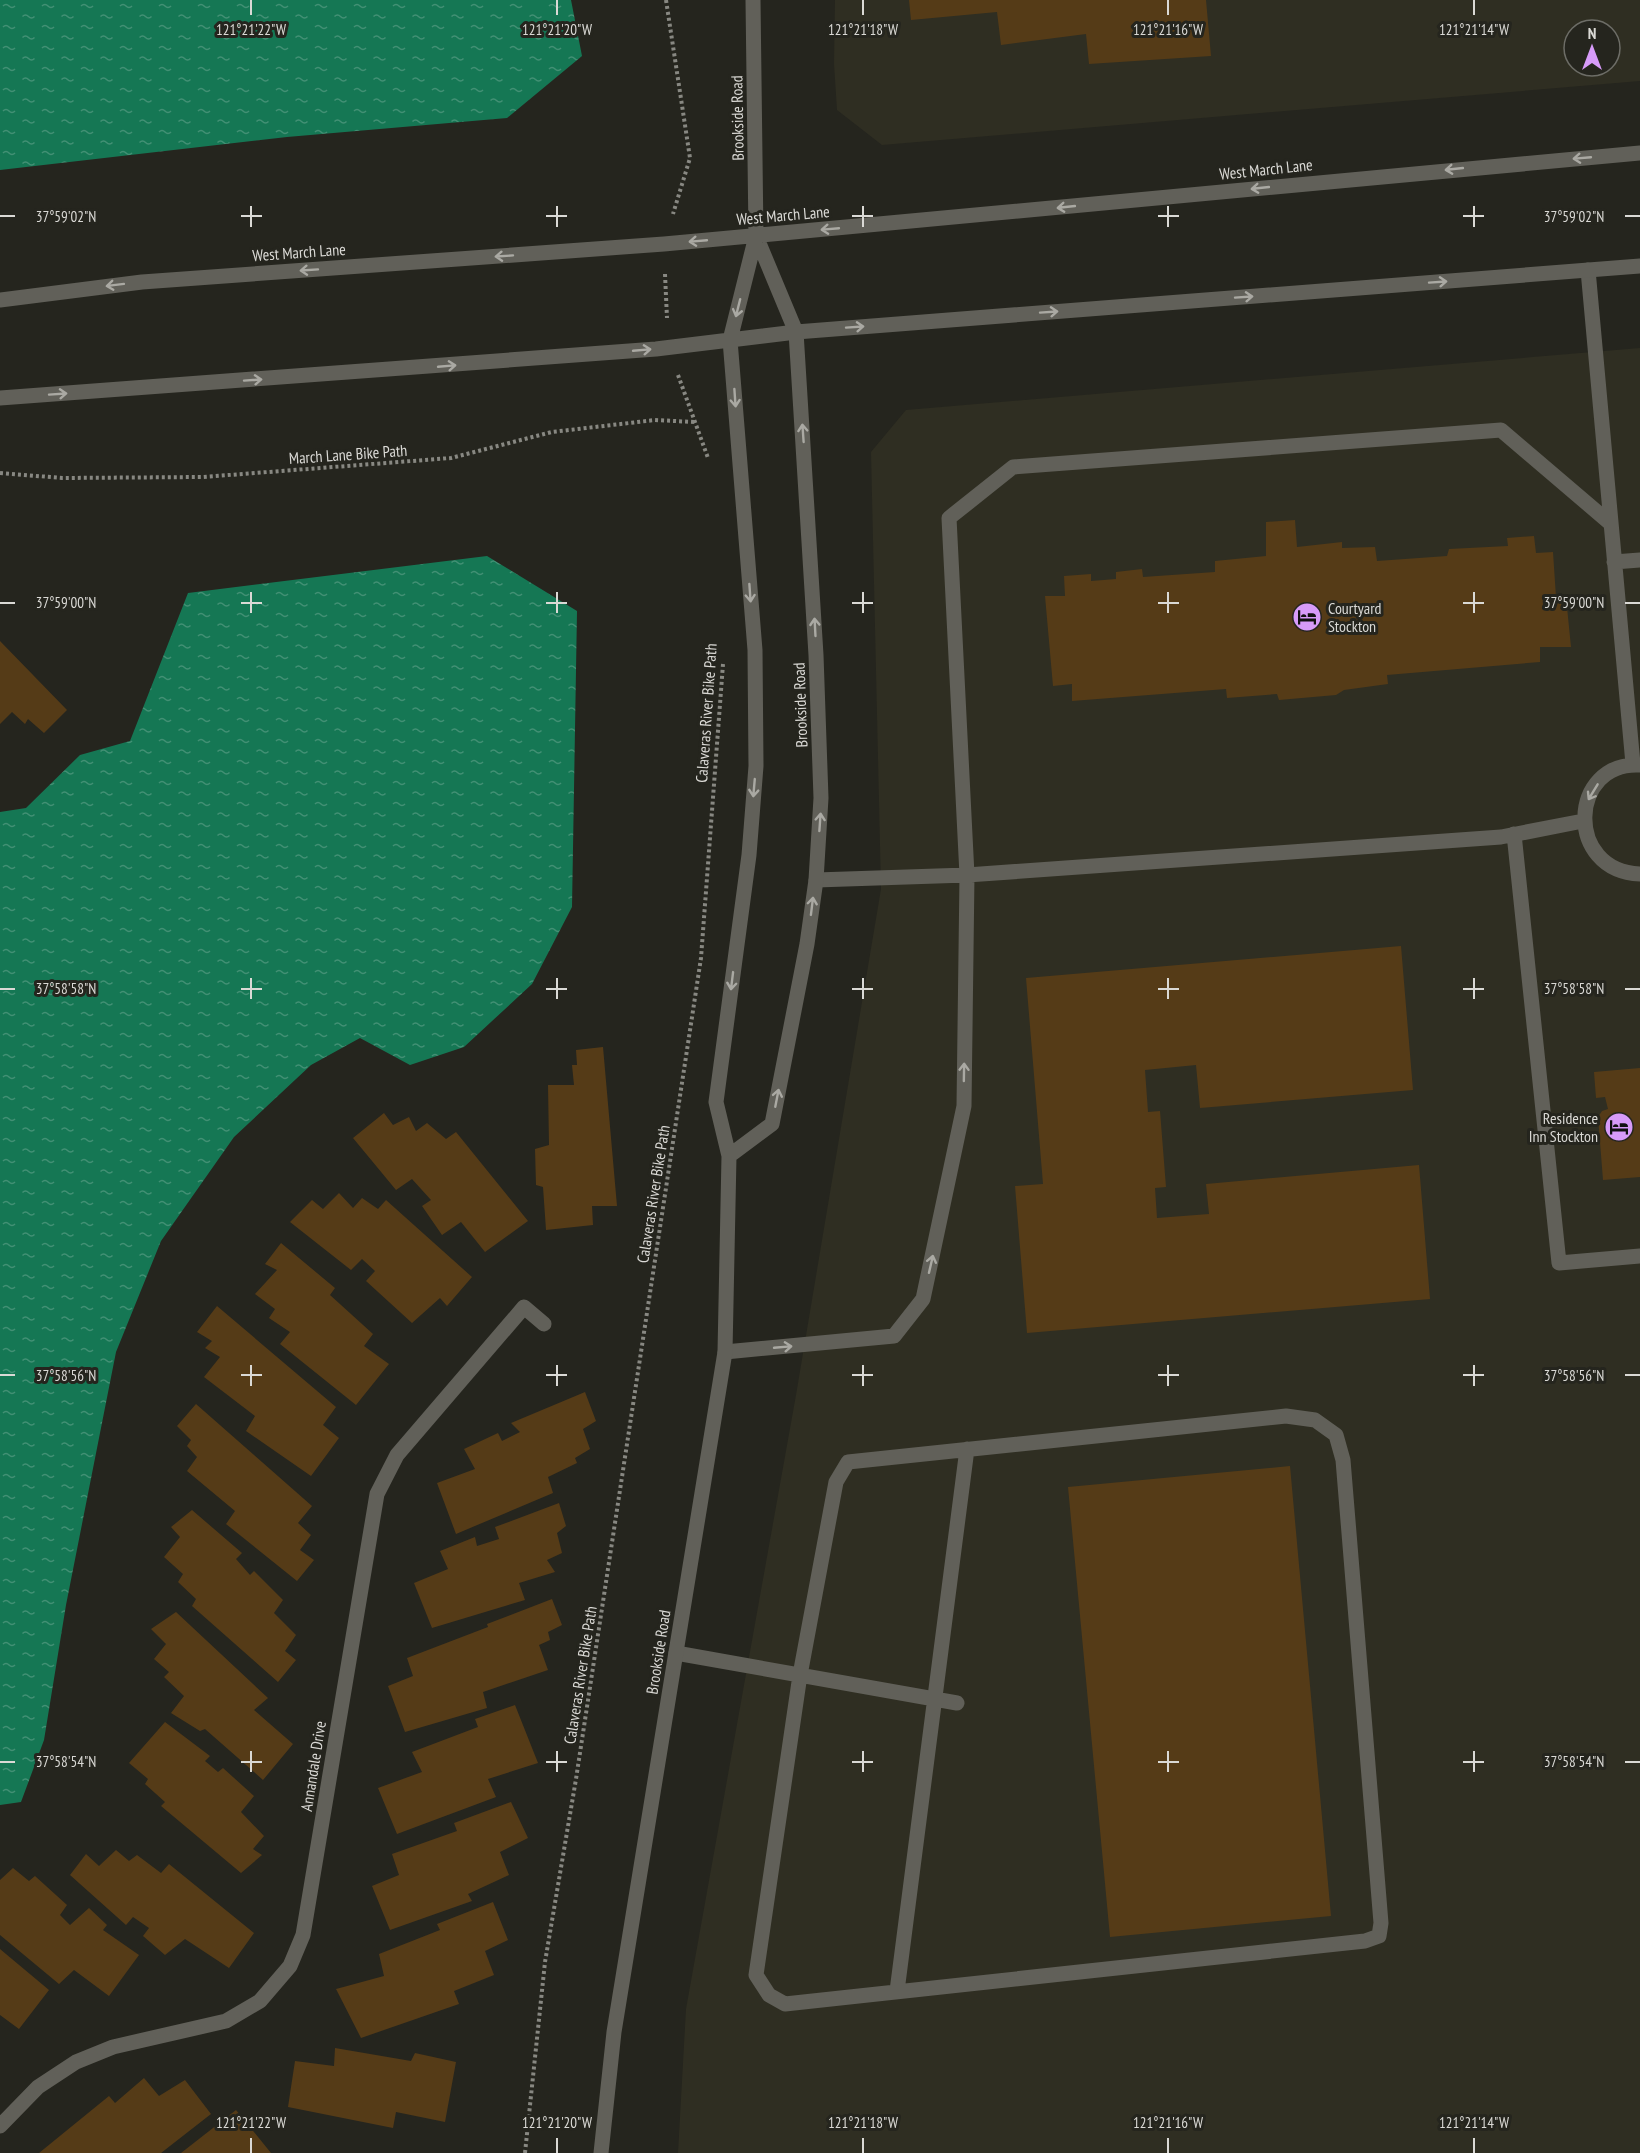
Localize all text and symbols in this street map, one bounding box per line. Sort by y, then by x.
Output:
north arrow [1562,18,1622,78]
text: 121°21'22"W [216,20,286,39]
text: 121°21'20"W [522,20,592,39]
text: 121°21'18"W [828,20,898,39]
text: 121°21'16"W [1133,20,1203,39]
text: 121°21'14"W [1439,20,1509,39]
text: N [1588,23,1596,43]
street label: Brookside Road [726,75,748,161]
one-way arrow [1572,153,1592,164]
street label: West March Lane [1218,154,1314,184]
one-way arrow [1445,164,1465,175]
one-way arrow [1251,183,1271,194]
street label: West March Lane [736,201,830,229]
one-way arrow [1057,202,1076,213]
text: 37°59'02"N [36,207,96,226]
text: 37°59'02"N [1544,207,1604,226]
one-way arrow [821,224,841,235]
one-way arrow [689,236,708,247]
street label: West March Lane [252,239,346,265]
one-way arrow [494,250,514,261]
one-way arrow [300,264,320,275]
one-way arrow [1428,277,1448,288]
one-way arrow [105,280,125,291]
one-way arrow [1233,292,1253,303]
one-way arrow [732,299,744,318]
one-way arrow [1039,307,1059,318]
one-way arrow [844,321,864,332]
one-way arrow [631,344,651,355]
one-way arrow [437,360,457,371]
one-way arrow [242,374,262,385]
one-way arrow [48,388,68,399]
one-way arrow [730,388,741,408]
one-way arrow [797,423,808,443]
street label: March Lane Bike Path [288,440,408,468]
one-way arrow [745,582,756,602]
text: 37°59'00"N [36,593,96,612]
text: 37°59'00"N [1544,593,1604,612]
place label: Courtyard Stockton [1328,598,1382,636]
hotel icon: Courtyard Stockton [1291,601,1323,633]
one-way arrow [809,618,820,638]
street label: Calaveras River Bike Path [691,643,721,783]
street label: Brookside Road [789,662,811,748]
one-way arrow [749,777,760,797]
one-way arrow [1586,783,1598,800]
one-way arrow [814,813,825,832]
one-way arrow [807,897,818,917]
one-way arrow [726,971,737,991]
text: 37°58'58"N [36,979,96,998]
text: 37°58'58"N [1544,979,1604,998]
one-way arrow [958,1063,970,1083]
one-way arrow [772,1089,783,1108]
place label: Residence Inn Stockton [1529,1108,1598,1146]
hotel icon: Residence Inn Stockton [1603,1111,1635,1143]
street label: Calaveras River Bike Path [632,1124,674,1264]
one-way arrow [926,1254,937,1274]
one-way arrow [773,1341,793,1352]
text: 37°58'56"N [36,1366,96,1385]
text: 37°58'56"N [1544,1366,1604,1385]
street label: Calaveras River Bike Path [559,1605,601,1745]
street label: Brookside Road [641,1608,675,1696]
street label: Annandale Drive [296,1719,330,1813]
text: 37°58'54"N [36,1752,96,1771]
text: 37°58'54"N [1544,1752,1604,1771]
text: 121°21'22"W [216,2113,286,2132]
text: 121°21'20"W [522,2113,592,2132]
text: 121°21'18"W [828,2113,898,2132]
text: 121°21'16"W [1133,2113,1203,2132]
text: 121°21'14"W [1439,2113,1509,2132]

